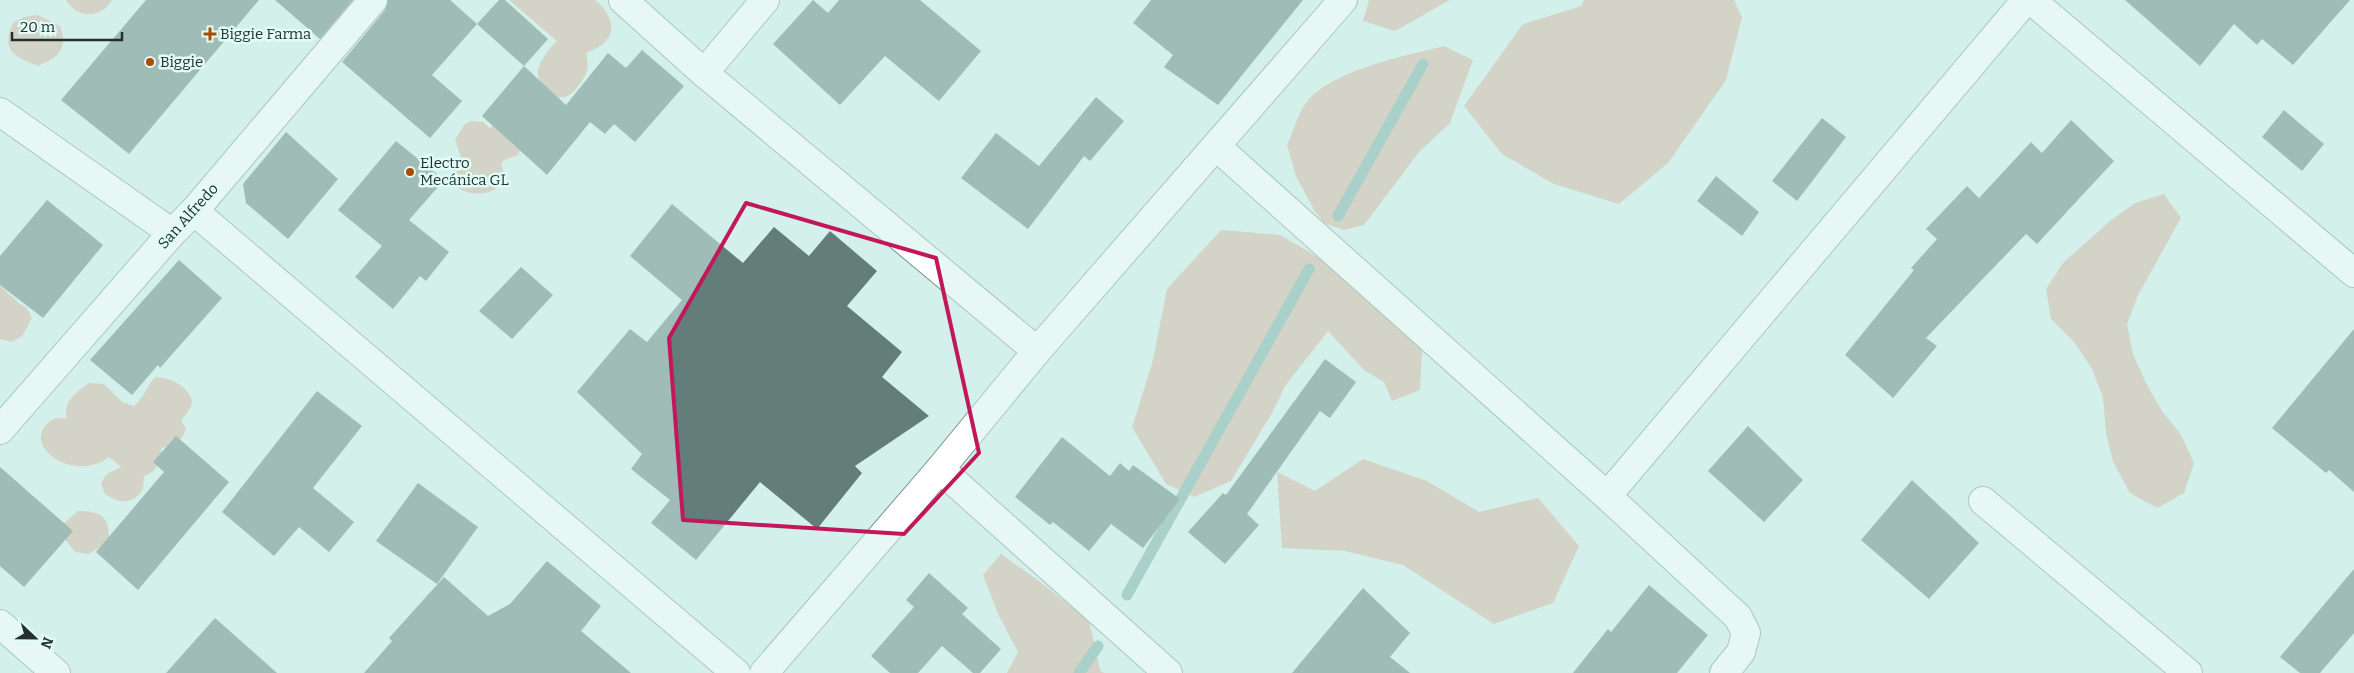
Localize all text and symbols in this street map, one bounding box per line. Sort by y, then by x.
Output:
scale bar [12,10,122,42]
text: 20 m [20,18,56,36]
place label: Biggie Farma [220,25,311,43]
marker: Biggie Farma [204,28,216,40]
place label: Biggie [160,53,203,71]
marker: Biggie [144,56,156,68]
place label: Electro Mecánica GL [420,154,509,189]
marker: Electro Mecánica GL [404,166,416,178]
street label: San Alfredo [154,180,222,252]
north arrow [10,613,60,663]
text: N [37,634,56,651]

